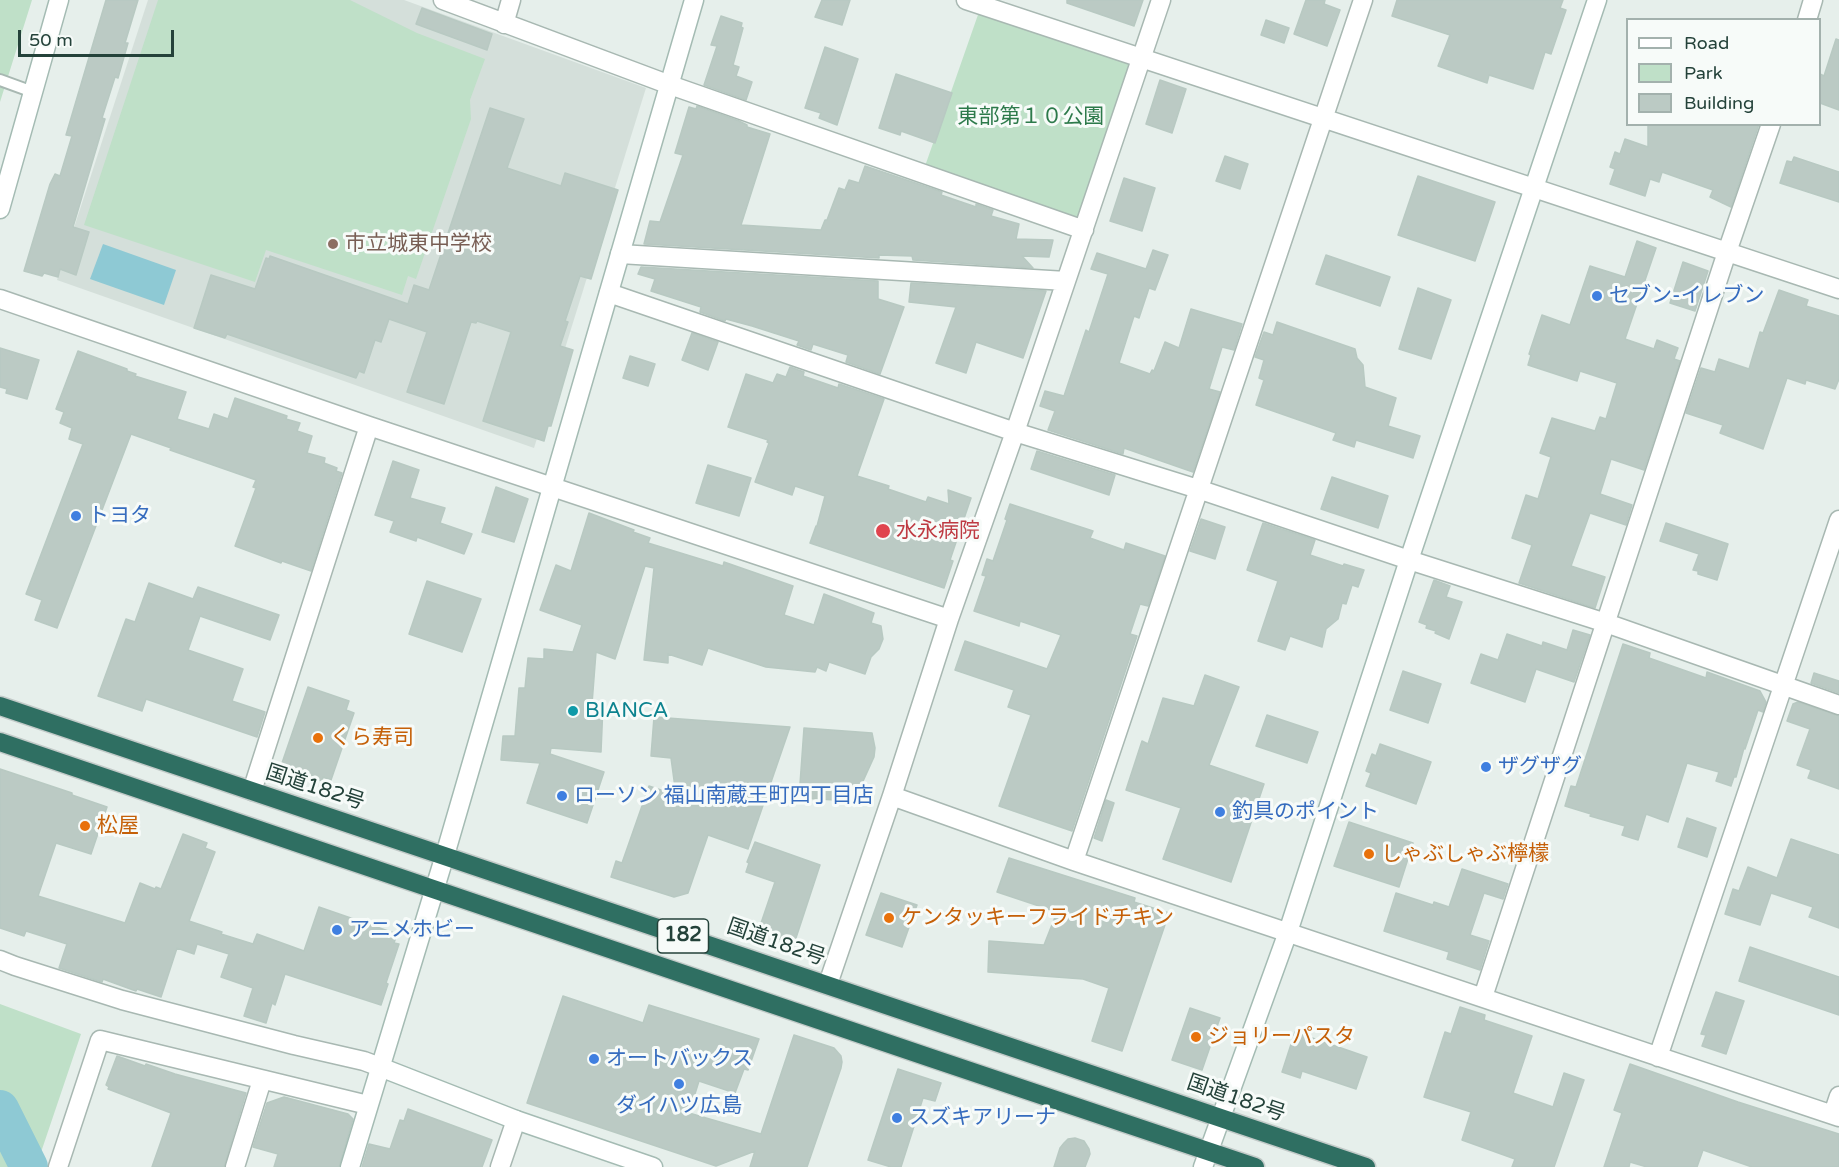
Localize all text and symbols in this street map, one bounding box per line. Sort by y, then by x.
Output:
scale bar [21,18,177,56]
legend [1626,18,1821,126]
text: 50 m [29,29,73,51]
text: Road [1684,32,1729,54]
text: Park [1684,62,1722,84]
text: Building [1684,92,1754,114]
park label: 東部第１０公園 [958,104,1104,130]
place label: 市立城東中学校 [345,231,492,257]
marker: 市立城東中学校 [326,237,340,251]
place label: セブン-イレブン [1609,283,1765,309]
marker: セブン-イレブン [1590,289,1604,303]
place label: トヨタ [88,503,151,529]
marker: トヨタ [69,509,83,523]
place label: 水永病院 [896,518,980,544]
marker: 水永病院 [874,522,892,540]
place label: BIANCA [585,698,668,724]
marker: BIANCA [566,704,580,718]
place label: くら寿司 [330,725,414,751]
marker: くら寿司 [311,731,325,745]
place label: ザグザグ [1498,754,1582,780]
street label: 国道182号 [262,760,368,816]
marker: ザグザグ [1479,760,1493,774]
place label: ローソン 福山南蔵王町四丁目店 [574,783,873,809]
marker: ローソン 福山南蔵王町四丁目店 [555,789,569,803]
place label: 釣具のポイント [1232,799,1379,825]
marker: 釣具のポイント [1213,805,1227,819]
place label: 松屋 [97,813,139,839]
marker: 松屋 [78,819,92,833]
place label: しゃぶしゃぶ檸檬 [1381,841,1549,867]
marker: しゃぶしゃぶ檸檬 [1362,847,1376,861]
place label: ケンタッキーフライドチキン [901,905,1174,931]
marker: ケンタッキーフライドチキン [882,911,896,925]
street label: 国道182号 [723,914,829,972]
place label: アニメホビー [349,917,475,943]
road number: 182 [658,919,708,953]
marker: アニメホビー [330,923,344,937]
place label: ジョリーパスタ [1208,1024,1355,1050]
marker: ジョリーパスタ [1189,1030,1203,1044]
place label: オートバックス [606,1046,753,1072]
marker: オートバックス [587,1052,601,1066]
street label: 国道182号 [1183,1070,1289,1128]
marker: ダイハツ広島 [672,1077,686,1091]
place label: ダイハツ広島 [616,1093,742,1119]
place label: スズキアリーナ [909,1105,1056,1131]
marker: スズキアリーナ [890,1111,904,1125]

